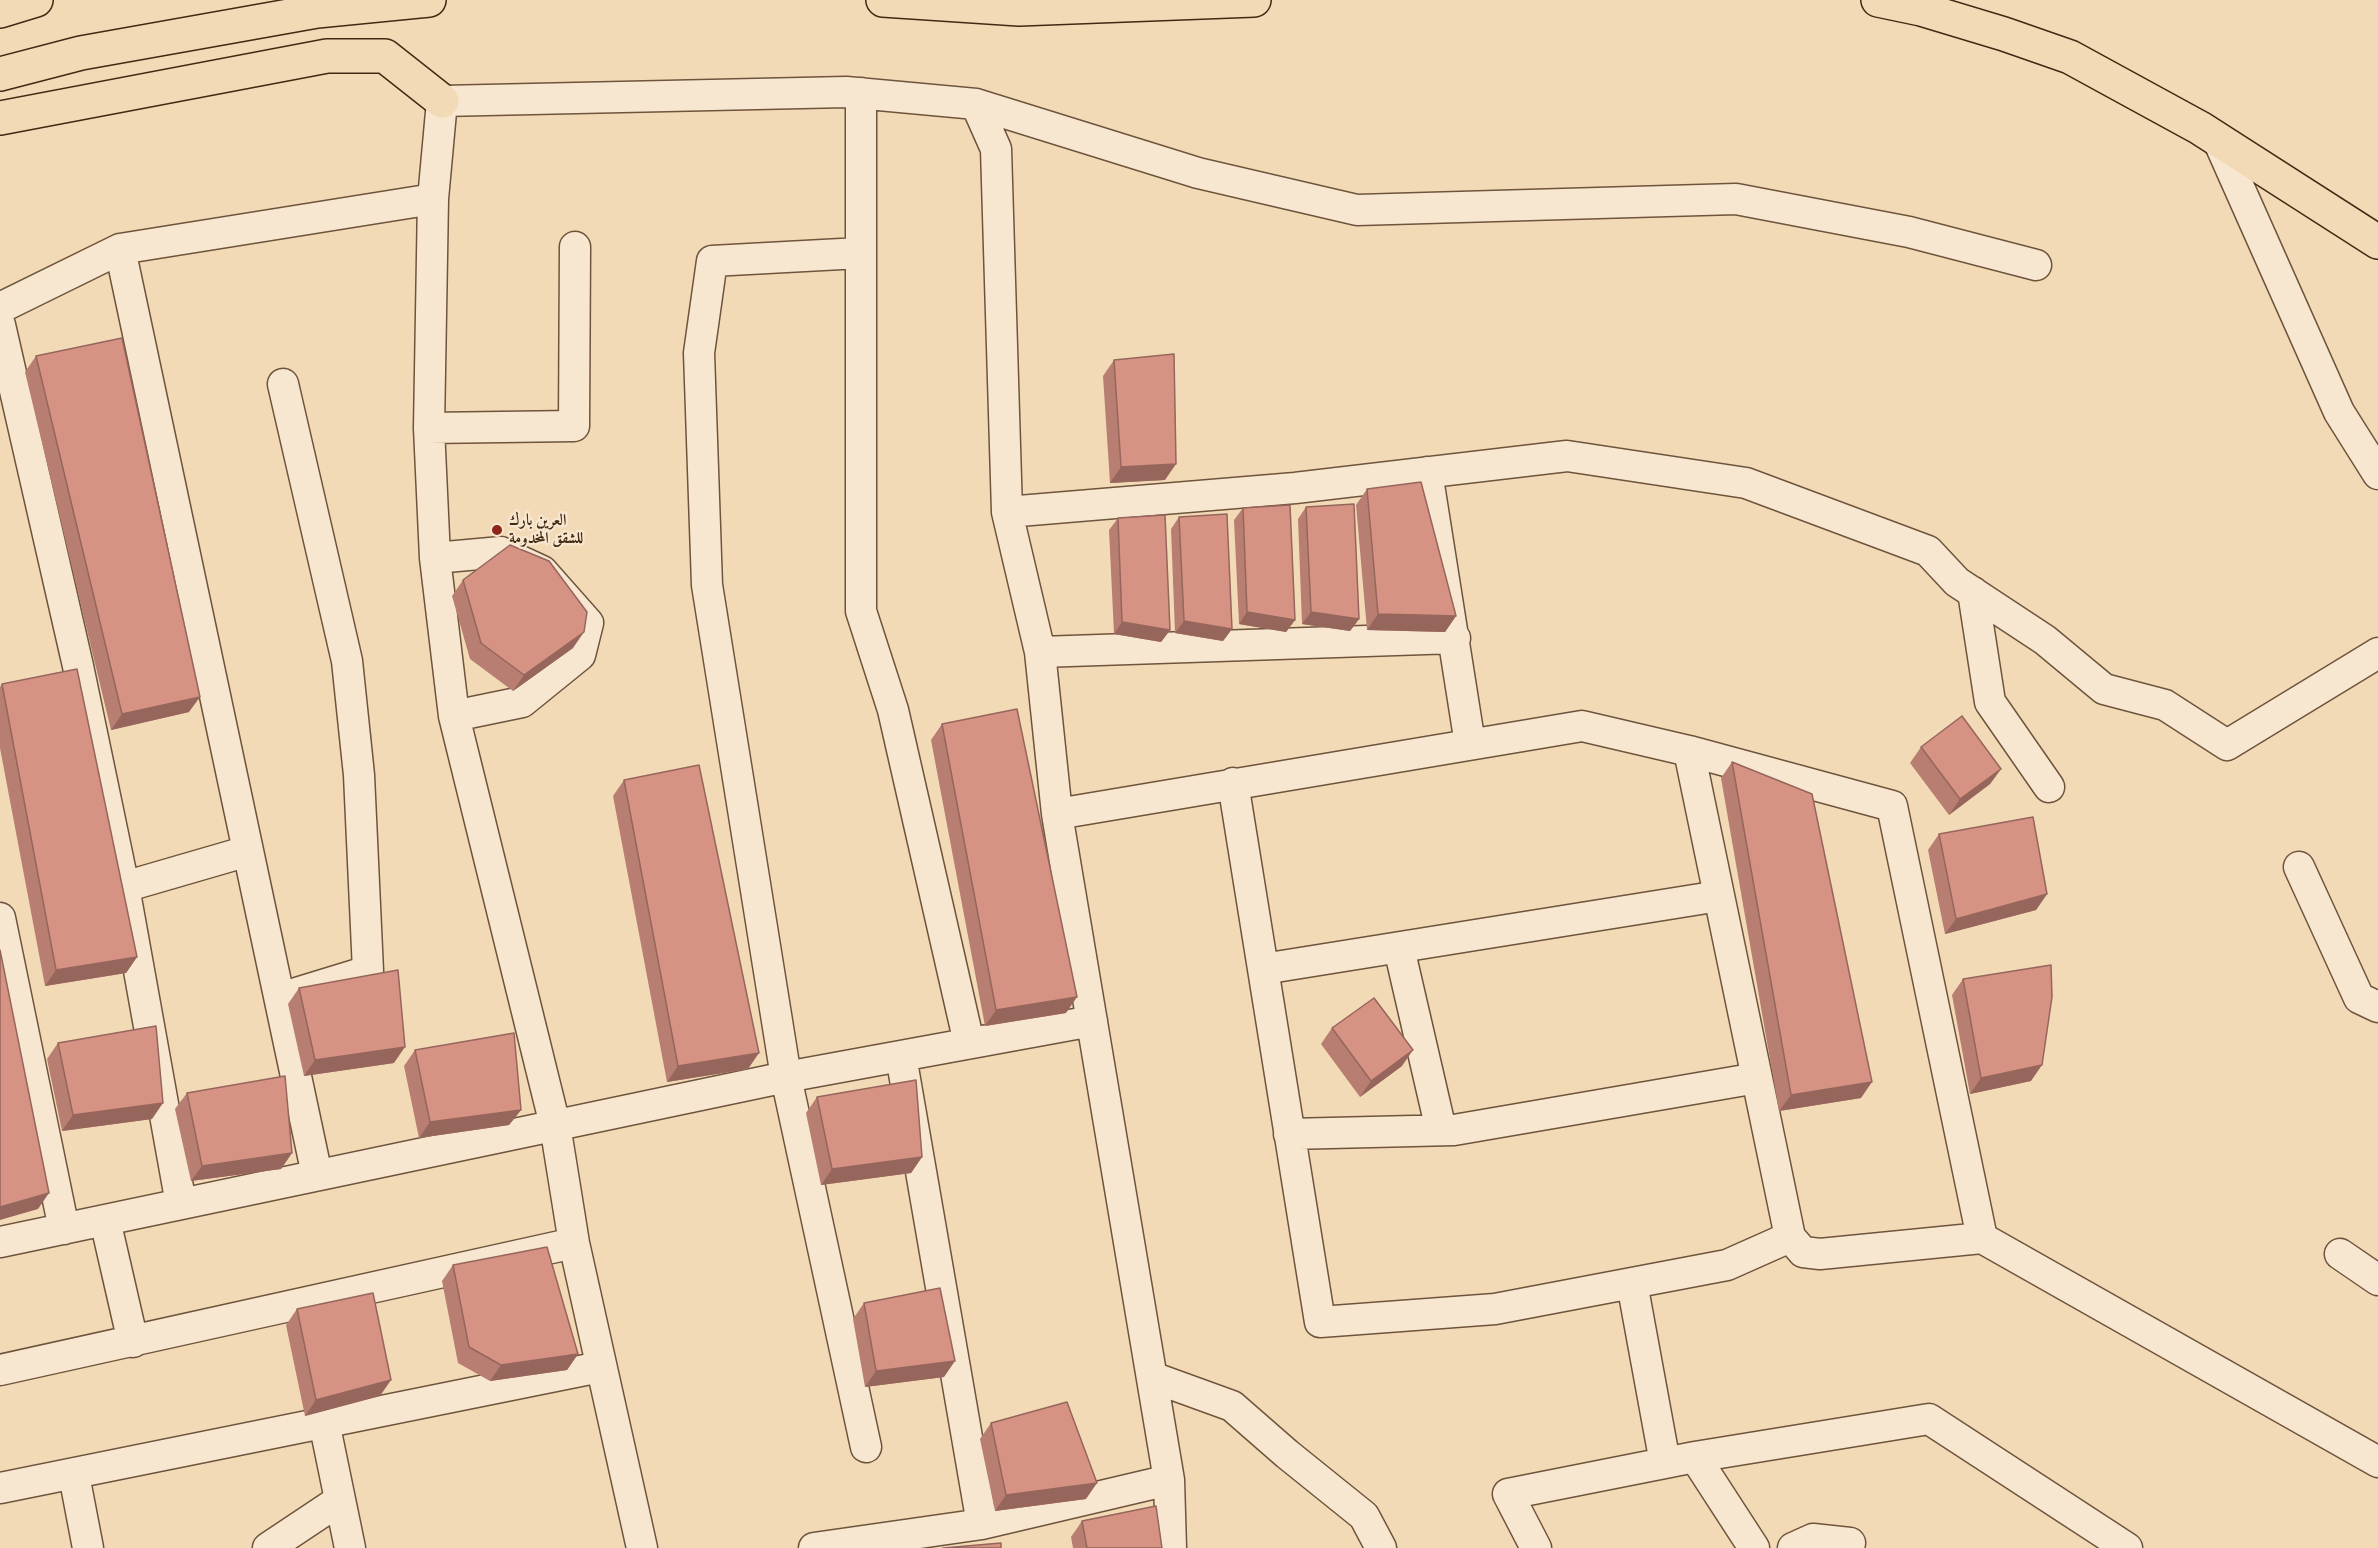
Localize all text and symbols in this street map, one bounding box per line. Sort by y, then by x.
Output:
place label: العرين بارك للشقق المخدومة [509,511,583,549]
marker: العرين بارك للشقق المخدومة [490,523,504,537]

